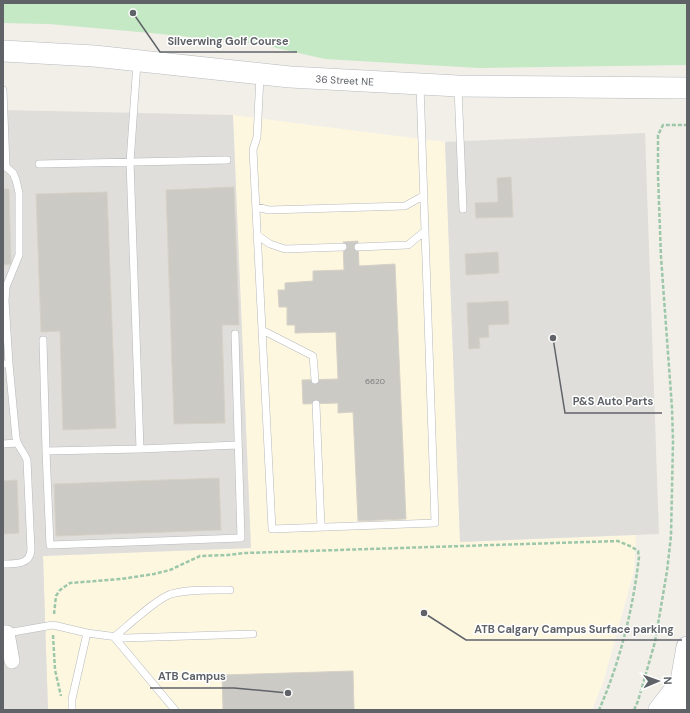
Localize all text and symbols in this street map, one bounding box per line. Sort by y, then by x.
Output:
callout: Silverwing Golf Course [160,29,297,52]
text: Silverwing Golf Course [167,34,289,48]
street label: 36 Street NE [315,72,375,88]
house number: 6620 [365,376,385,386]
callout: P&S Auto Parts [565,390,662,413]
text: P&S Auto Parts [573,394,653,408]
callout: ATB Calgary Campus Surface parking [466,617,682,640]
text: ATB Calgary Campus Surface parking [474,622,674,636]
north arrow [638,661,678,701]
callout: ATB Campus [150,665,234,688]
text: ATB Campus [158,669,226,683]
text: N [661,676,675,685]

